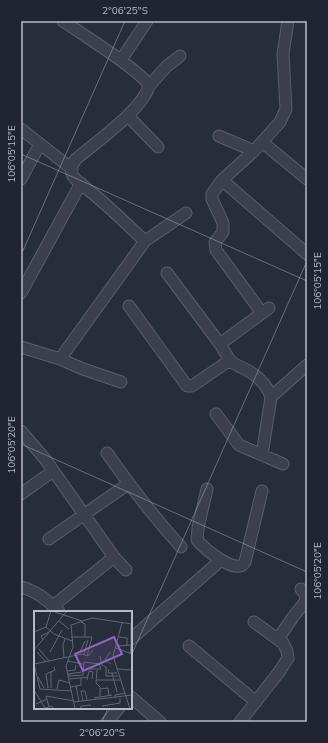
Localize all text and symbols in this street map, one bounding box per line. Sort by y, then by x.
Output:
text: 2°06'25"S [102,4,148,17]
text: 106°05'15"E [5,125,18,183]
text: 106°05'15"E [311,252,324,310]
text: 106°05'20"E [5,416,18,474]
text: 106°05'20"E [311,542,324,600]
inset map [34,611,132,709]
text: 2°06'20"S [79,726,125,739]

